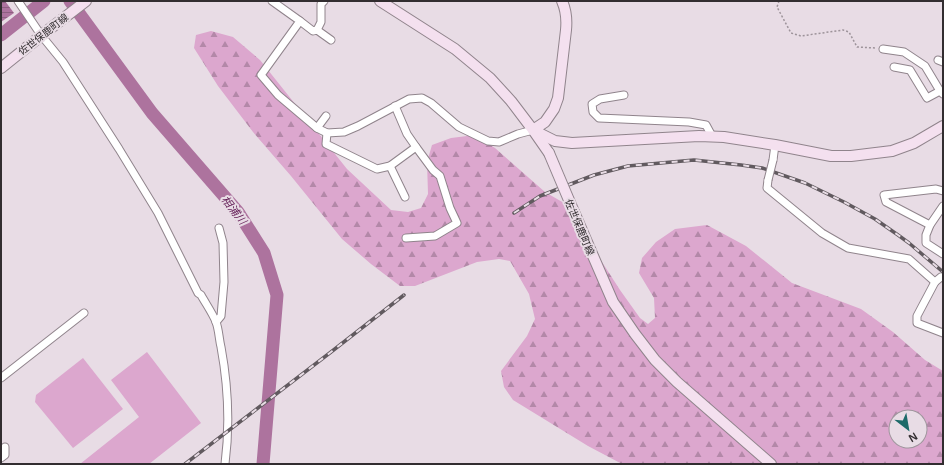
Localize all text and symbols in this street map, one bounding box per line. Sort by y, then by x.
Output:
street label: 佐世保鹿町線 [16,12,70,57]
water label: 相浦川 [219,193,250,227]
street label: 佐世保鹿町線 [563,197,596,257]
north arrow [888,409,928,449]
text: N [907,430,920,445]

